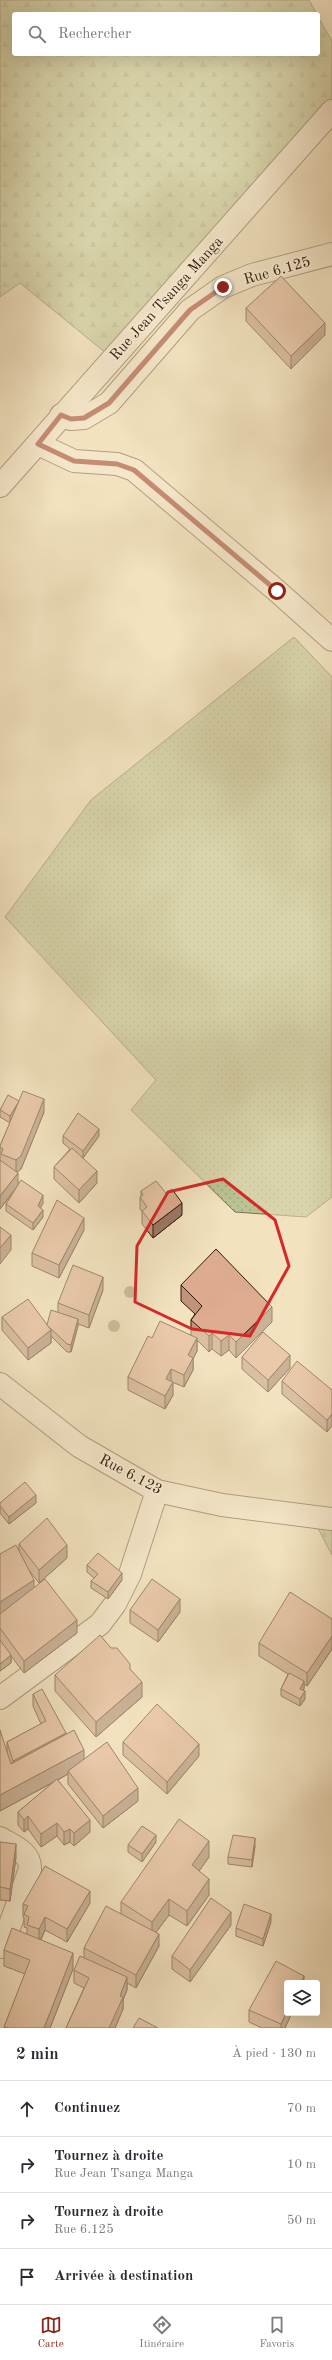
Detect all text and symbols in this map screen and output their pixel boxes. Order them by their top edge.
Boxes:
search box [12,12,320,56]
icon: search [26,23,48,45]
text: Rechercher [58,27,131,42]
street label: Rue Jean Tsanga Manga [108,234,227,364]
street label: Rue 6.125 [242,255,313,288]
route end [214,278,232,296]
route start [268,582,286,600]
street label: Rue 6.123 [96,1453,164,1498]
map controls [284,1980,320,2016]
button: layers [284,1980,320,2016]
text: 2 min [16,2046,59,2063]
text: À pied · 130 m [232,2047,316,2060]
icon: ahead [16,2098,38,2120]
text: Continuez [54,2101,120,2116]
text: 70 m [287,2102,316,2115]
text: Tournez à droite [54,2149,164,2164]
icon: right [16,2154,38,2176]
text: 10 m [287,2158,316,2171]
text: Rue Jean Tsanga Manga [54,2167,193,2180]
text: Tournez à droite [54,2205,164,2220]
icon: right [16,2210,38,2232]
text: 50 m [287,2214,316,2227]
text: Rue 6.125 [54,2223,114,2236]
icon: arrive [16,2266,38,2288]
text: Arrivée à destination [54,2269,193,2284]
tab: Carte [38,2314,64,2352]
tab: Itinéraire [139,2314,184,2352]
tab: Favoris [259,2314,294,2352]

